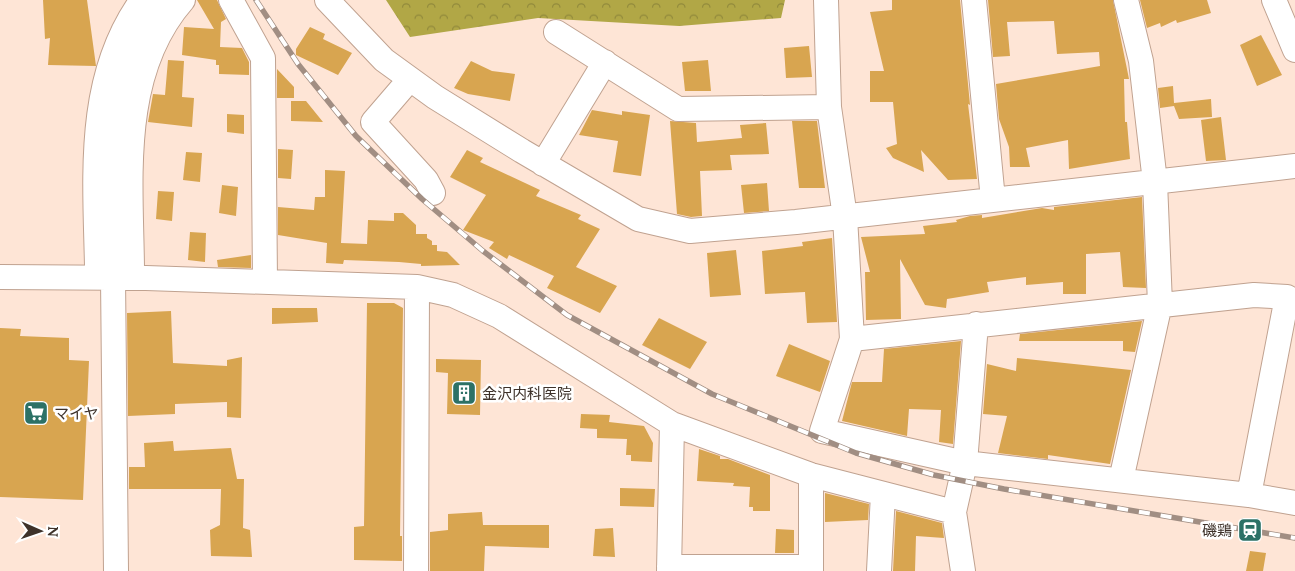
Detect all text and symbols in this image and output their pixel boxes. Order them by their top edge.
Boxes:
building icon: 金沢内科医院 [451,380,477,406]
place label: 金沢内科医院 [482,384,572,403]
supermarket icon: マイヤ [23,400,49,426]
place label: マイヤ [54,404,99,423]
north arrow [15,506,65,556]
station icon: 磯鶏 [1237,517,1263,543]
place label: 磯鶏 [1202,521,1232,540]
text: N [44,526,62,537]

